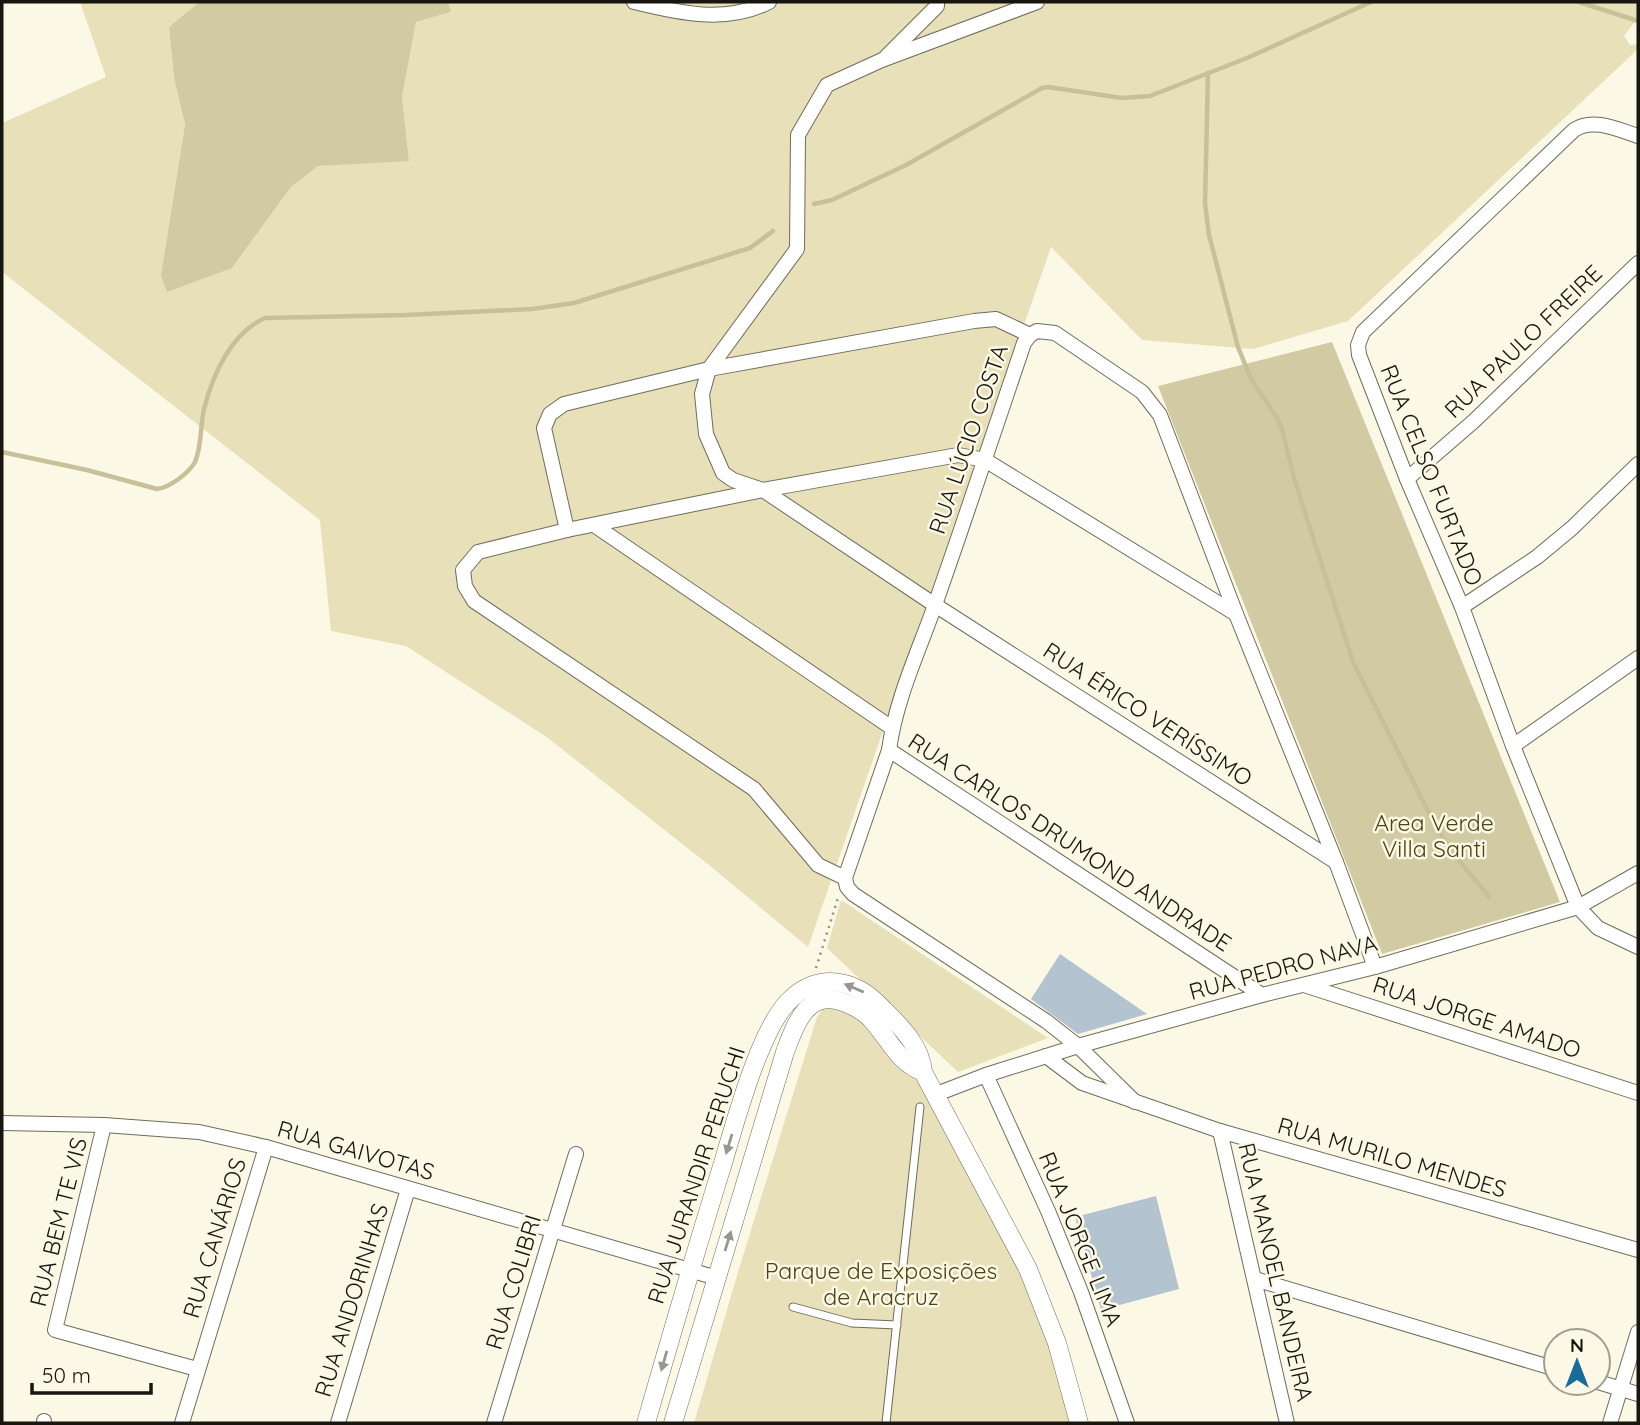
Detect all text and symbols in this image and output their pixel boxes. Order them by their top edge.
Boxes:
street label: RUA PAULO FREIRE [1438,258,1608,424]
street label: RUA LÚCIO COSTA [922,340,1014,538]
street label: RUA CELSO FURTADO [1374,360,1490,590]
street label: RUA ÉRICO VERÍSSIMO [1038,636,1258,792]
street label: RUA CARLOS DRUMOND ANDRADE [903,727,1237,957]
park label: Area Verde Villa Santi [1374,808,1494,863]
street label: RUA PEDRO NAVA [1186,928,1381,1006]
street label: RUA JORGE AMADO [1369,970,1585,1064]
one-way arrow [843,982,864,993]
street label: RUA JURANDIR PERUCHI [641,1043,751,1307]
street label: RUA MURILO MENDES [1274,1110,1510,1204]
street label: RUA GAIVOTAS [274,1114,438,1186]
one-way arrow [723,1133,733,1154]
street label: RUA BEM TE VIS [23,1134,93,1310]
street label: RUA MANOEL BANDEIRA [1232,1140,1320,1404]
street label: RUA JORGE LIMA [1033,1147,1129,1331]
street label: RUA CANÁRIOS [176,1154,252,1322]
street label: RUA ANDORINHAS [308,1200,394,1400]
street label: RUA COLIBRI [479,1211,547,1353]
one-way arrow [724,1230,734,1251]
park label: Parque de Exposições de Aracruz [765,1256,997,1311]
north arrow [1542,1327,1612,1397]
text: N [1570,1333,1584,1357]
one-way arrow [658,1351,668,1372]
scale bar [32,1352,150,1396]
text: 50 m [42,1362,91,1388]

